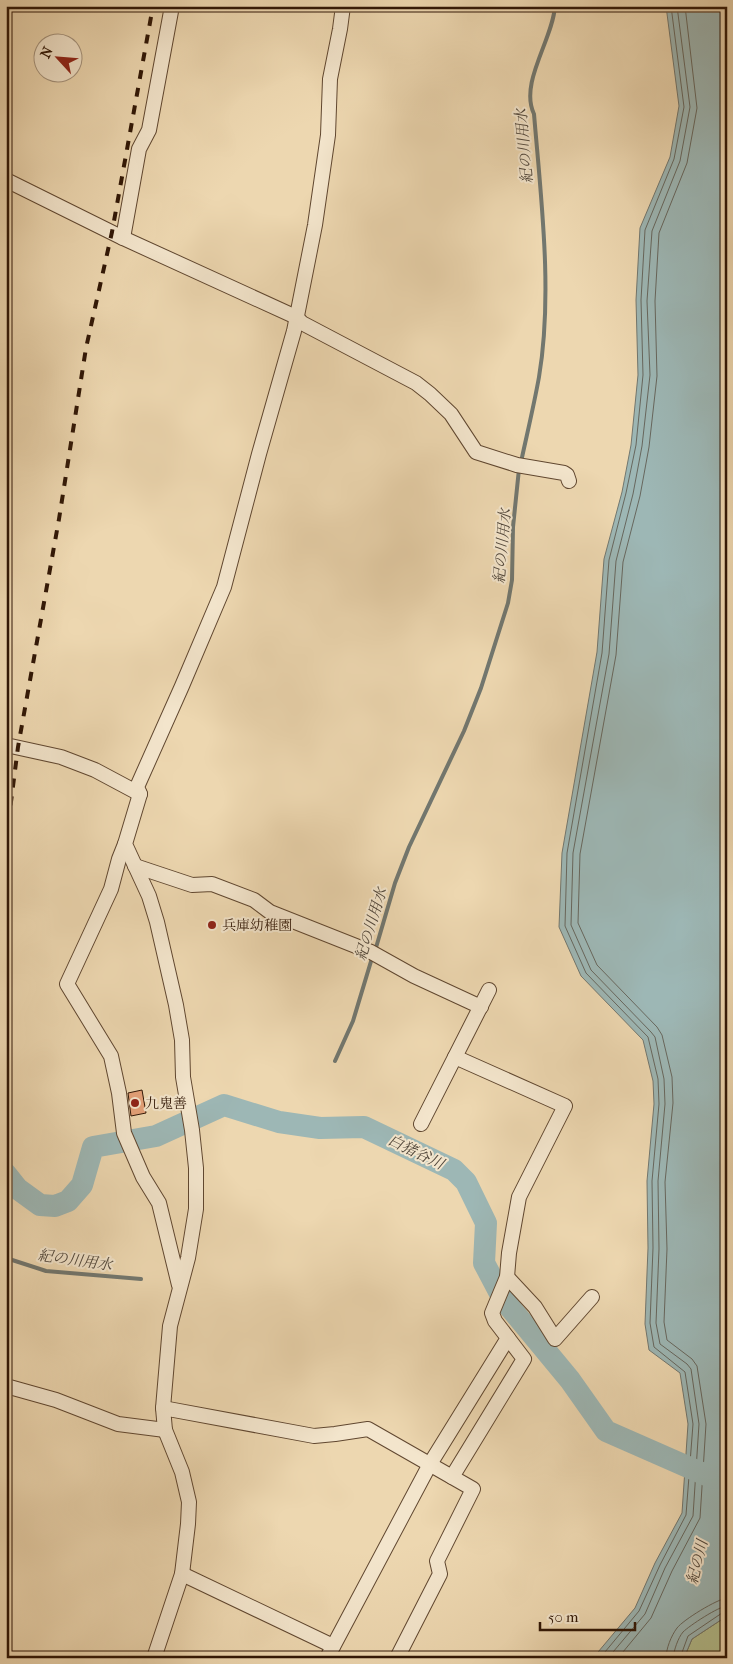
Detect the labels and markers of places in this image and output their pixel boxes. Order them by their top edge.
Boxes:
place label: 兵庫幼稚園 [222,917,292,934]
marker: 兵庫幼稚園 [206,919,218,931]
place label: 九鬼善 [145,1095,187,1112]
marker: 九鬼善 [129,1097,141,1109]

